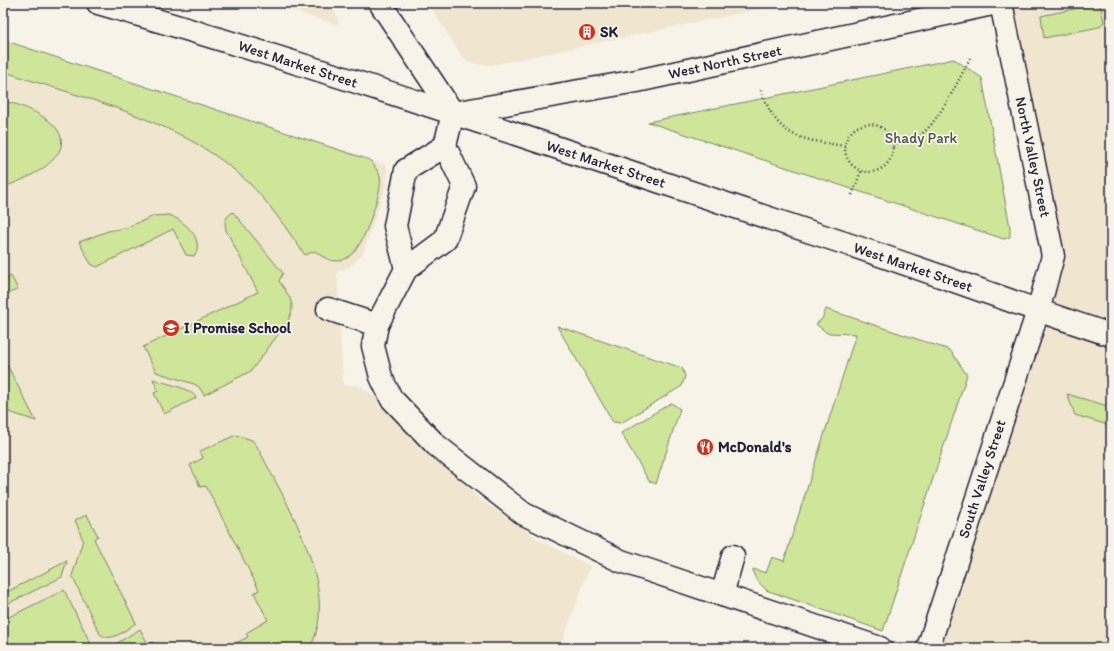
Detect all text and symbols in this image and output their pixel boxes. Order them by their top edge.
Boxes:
building icon: SK [577,22,597,42]
place label: SK [600,23,618,41]
street label: West Market Street [236,36,360,92]
street label: West North Street [667,41,784,83]
street label: North Valley Street [1011,95,1055,219]
park label: Shady Park [885,129,958,147]
street label: West Market Street [544,136,668,192]
street label: West Market Street [851,238,975,296]
school or university icon: I Promise School [161,318,181,338]
place label: I Promise School [184,319,292,337]
street label: South Valley Street [954,417,1010,541]
restaurant icon: McDonald's [695,437,715,457]
place label: McDonald's [718,438,792,456]

